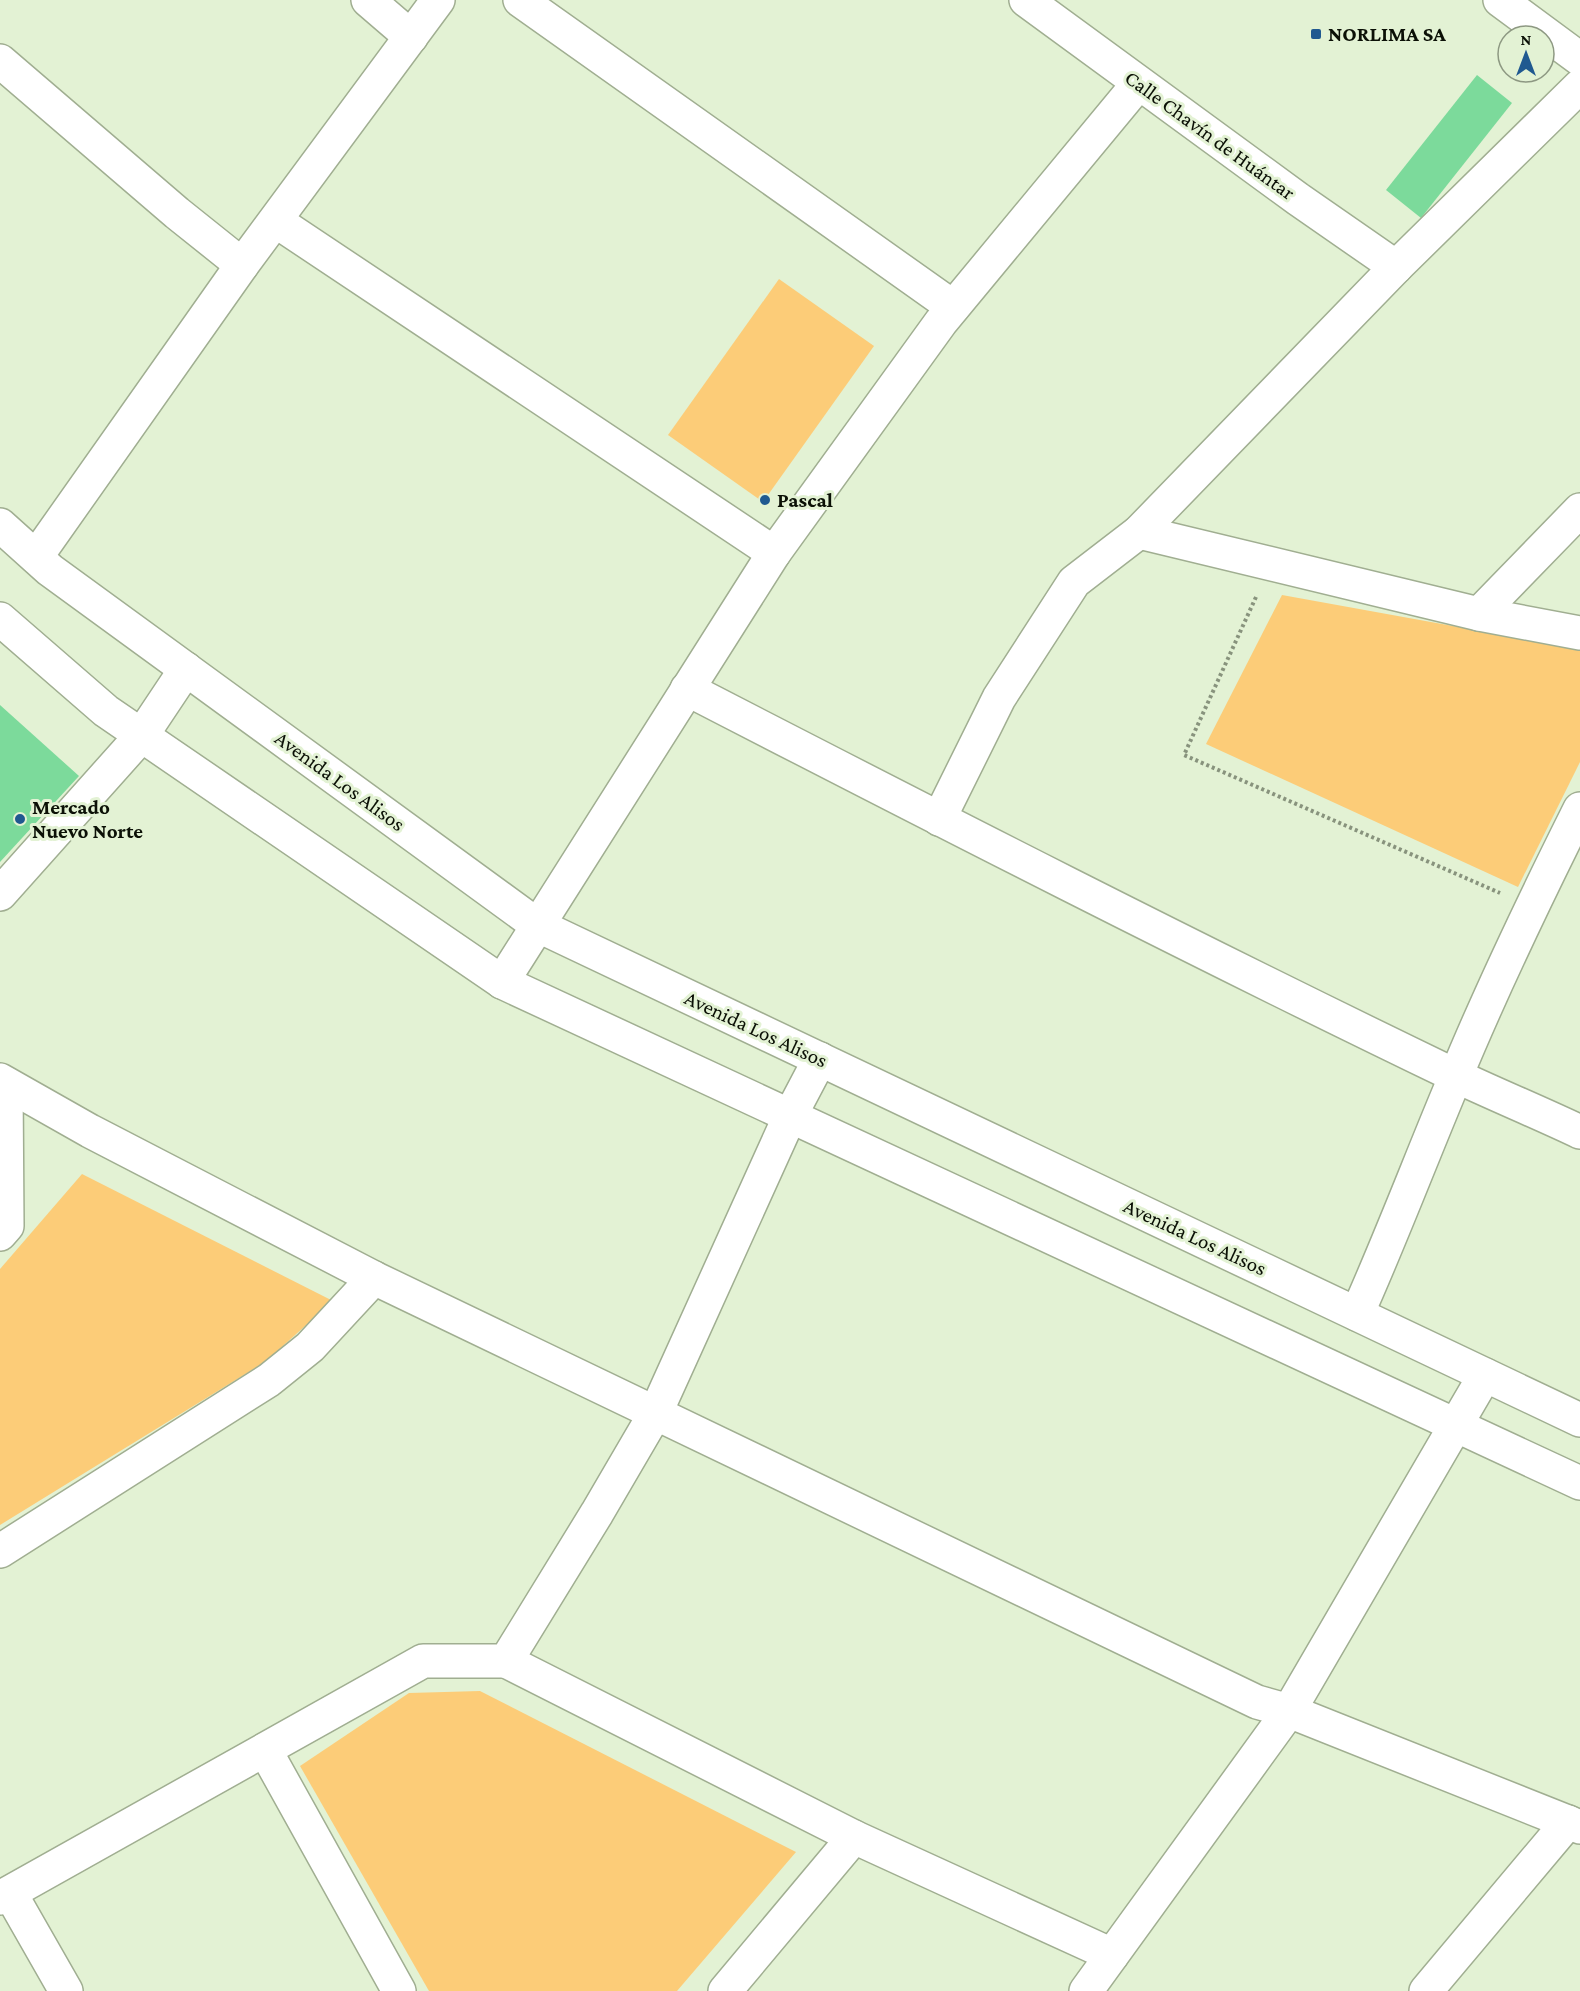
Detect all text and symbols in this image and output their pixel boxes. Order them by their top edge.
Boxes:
place label: NORLIMA SA [1328,22,1446,46]
north arrow [1496,24,1556,84]
marker: NORLIMA SA [1309,27,1323,41]
text: N [1521,31,1532,48]
street label: Calle Chavín de Huántar [1120,65,1300,205]
place label: Pascal [777,488,833,512]
marker: Pascal [758,493,772,507]
street label: Avenida Los Alisos [270,726,410,836]
place label: Mercado Nuevo Norte [32,795,143,843]
marker: Mercado Nuevo Norte [13,812,27,826]
street label: Avenida Los Alisos [681,985,831,1073]
street label: Avenida Los Alisos [1120,1193,1270,1281]

